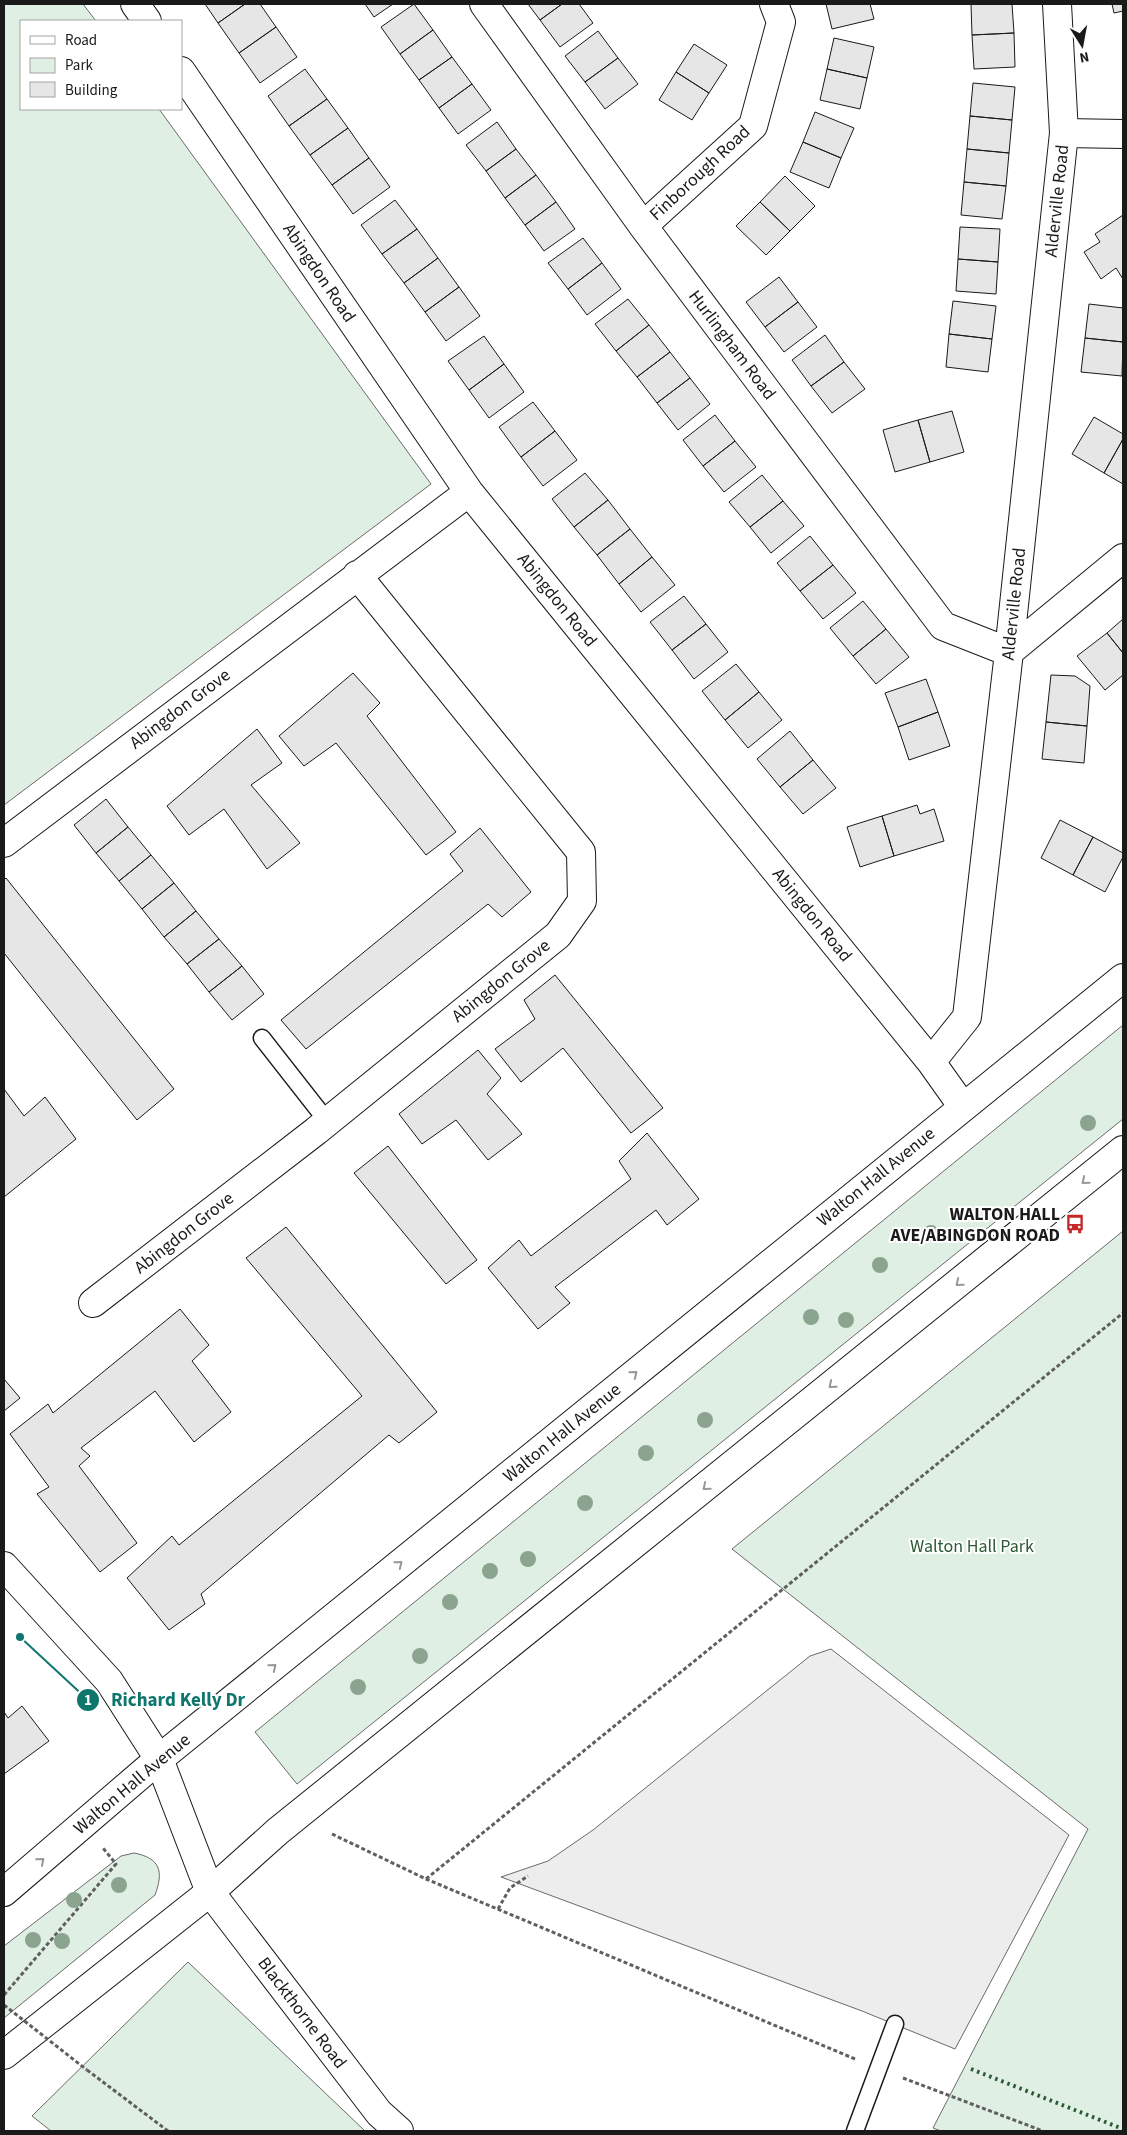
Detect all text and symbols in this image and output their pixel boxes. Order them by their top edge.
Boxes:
legend [20,20,182,110]
north arrow [1057,20,1107,70]
text: Road [65,30,97,51]
text: N [1078,46,1091,67]
text: Park [65,55,94,76]
text: Building [65,80,118,101]
street label: Finborough Road [644,120,756,226]
street label: Alderville Road [1039,143,1075,259]
street label: Abingdon Road [277,218,361,328]
street label: Hurlingham Road [682,285,782,405]
street label: Alderville Road [996,546,1032,662]
street label: Abingdon Road [511,548,603,652]
street label: Abingdon Grove [124,663,236,755]
street label: Abingdon Road [766,863,858,967]
street label: Abingdon Grove [446,933,556,1029]
street label: Walton Hall Avenue [812,1121,941,1233]
one-way arrow [1082,1175,1091,1183]
street label: Abingdon Grove [129,1186,239,1280]
place label: WALTON HALL AVE/ABINGDON ROAD [889,1202,1060,1248]
bus stop icon: WALTON HALL AVE/ABINGDON ROAD [1064,1213,1086,1235]
one-way arrow [956,1277,965,1285]
one-way arrow [628,1371,637,1379]
street label: Walton Hall Avenue [498,1377,627,1489]
one-way arrow [829,1379,838,1387]
one-way arrow [702,1481,711,1490]
park label: Walton Hall Park [910,1534,1034,1559]
one-way arrow [394,1561,403,1570]
one-way arrow [267,1664,276,1672]
callout: Richard Kelly Dr [76,1683,255,1717]
text: Richard Kelly Dr [111,1687,245,1714]
text: 1 [84,1690,92,1711]
street label: Walton Hall Avenue [68,1728,196,1840]
one-way arrow [35,1858,44,1866]
street label: Blackthorne Road [252,1952,352,2074]

